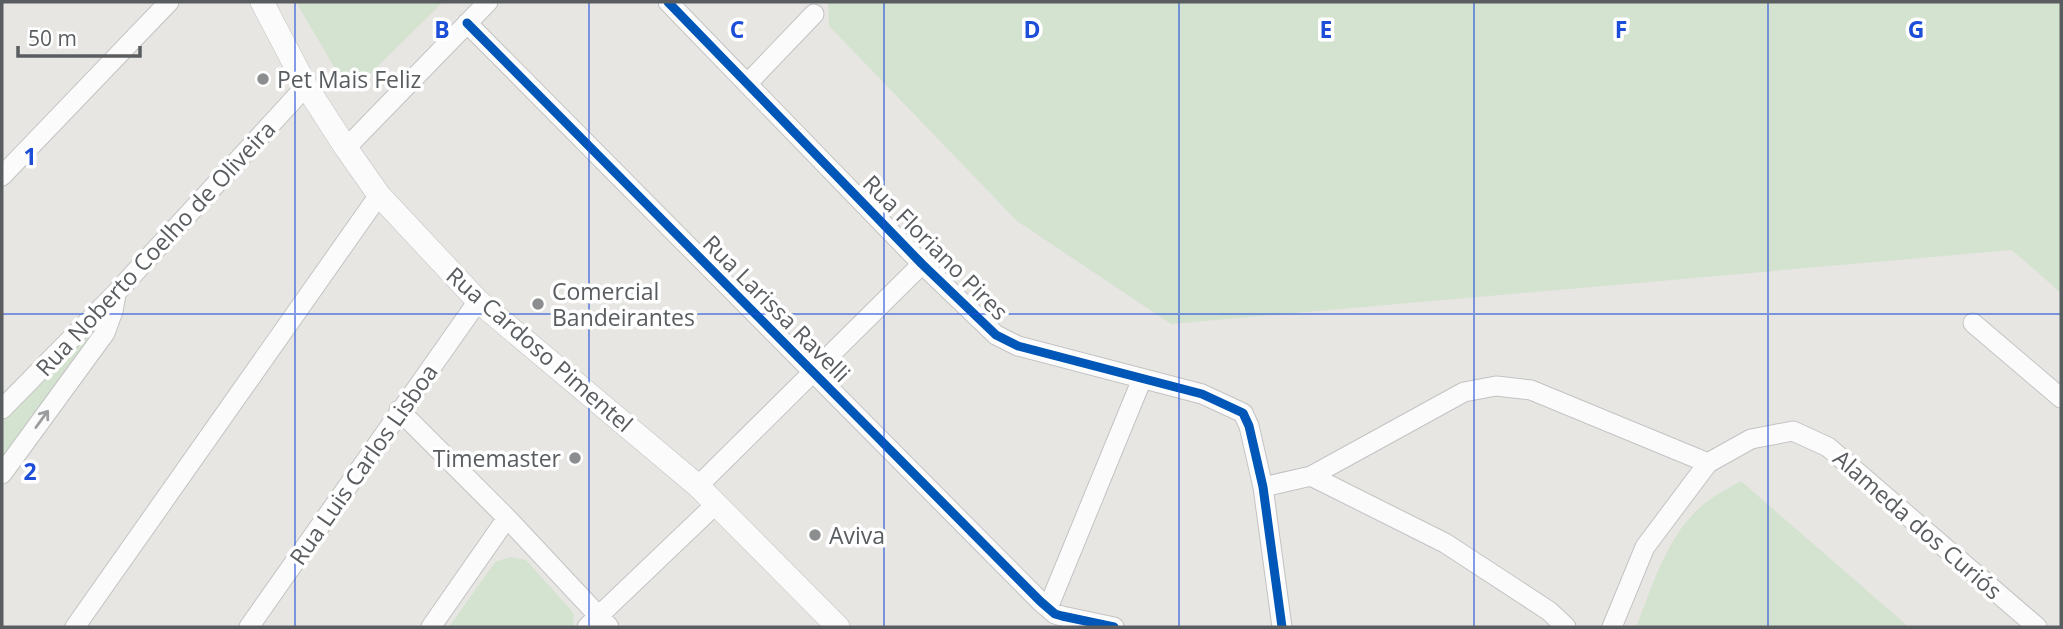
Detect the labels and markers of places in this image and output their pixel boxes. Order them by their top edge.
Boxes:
place label: Pet Mais Feliz [277,63,421,95]
marker: Pet Mais Feliz [255,71,271,87]
place label: Comercial Bandeirantes [552,275,695,333]
marker: Comercial Bandeirantes [530,296,546,312]
place label: Timemaster [433,442,562,474]
marker: Timemaster [567,450,583,466]
place label: Aviva [829,519,885,551]
marker: Aviva [807,527,823,543]

